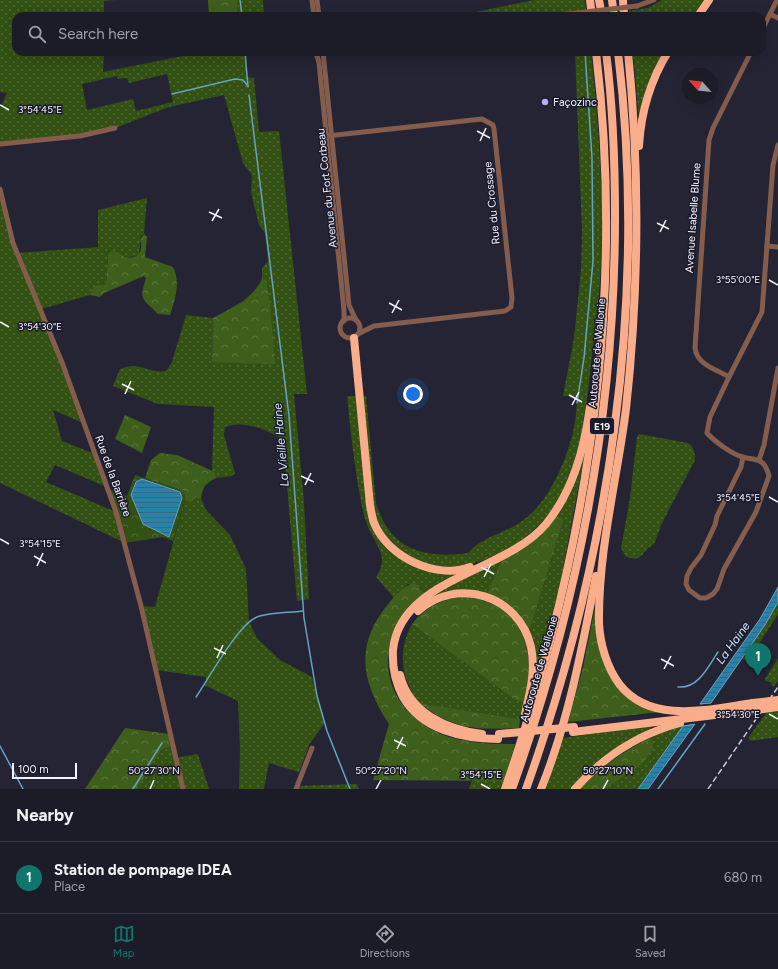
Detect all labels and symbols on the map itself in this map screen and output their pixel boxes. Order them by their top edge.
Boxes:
north arrow [682,68,718,104]
place label: Façozinc [553,96,597,109]
marker: Façozinc [540,97,550,107]
text: 3°54'45"E [18,103,62,116]
street label: Avenue du Fort Corbeau [314,127,340,249]
street label: Rue du Crossage [481,161,503,245]
street label: Avenue Isabelle Blume [683,163,703,273]
text: 3°55'00"E [716,273,760,286]
street label: Autoroute de Wallonie [586,298,608,408]
text: 3°54'30"E [18,320,62,333]
your location [403,384,423,404]
water label: La Vieille Haine [270,402,292,487]
road number: E19 [590,418,614,434]
street label: Rue de la Barrière [92,433,134,519]
text: 3°54'45"E [716,491,760,504]
text: 3°54'15"E [19,537,61,550]
street label: Autoroute de Wallonie [518,614,560,724]
water label: La Haine [713,619,753,667]
pin: 1 [745,643,771,676]
text: 3°54'30"E [716,708,760,721]
scale bar [12,761,77,780]
text: 50°27'30"N [128,764,180,777]
text: 50°27'20"N [355,764,407,777]
text: 50°27'10"N [583,764,633,777]
text: 3°54'15"E [460,768,502,781]

